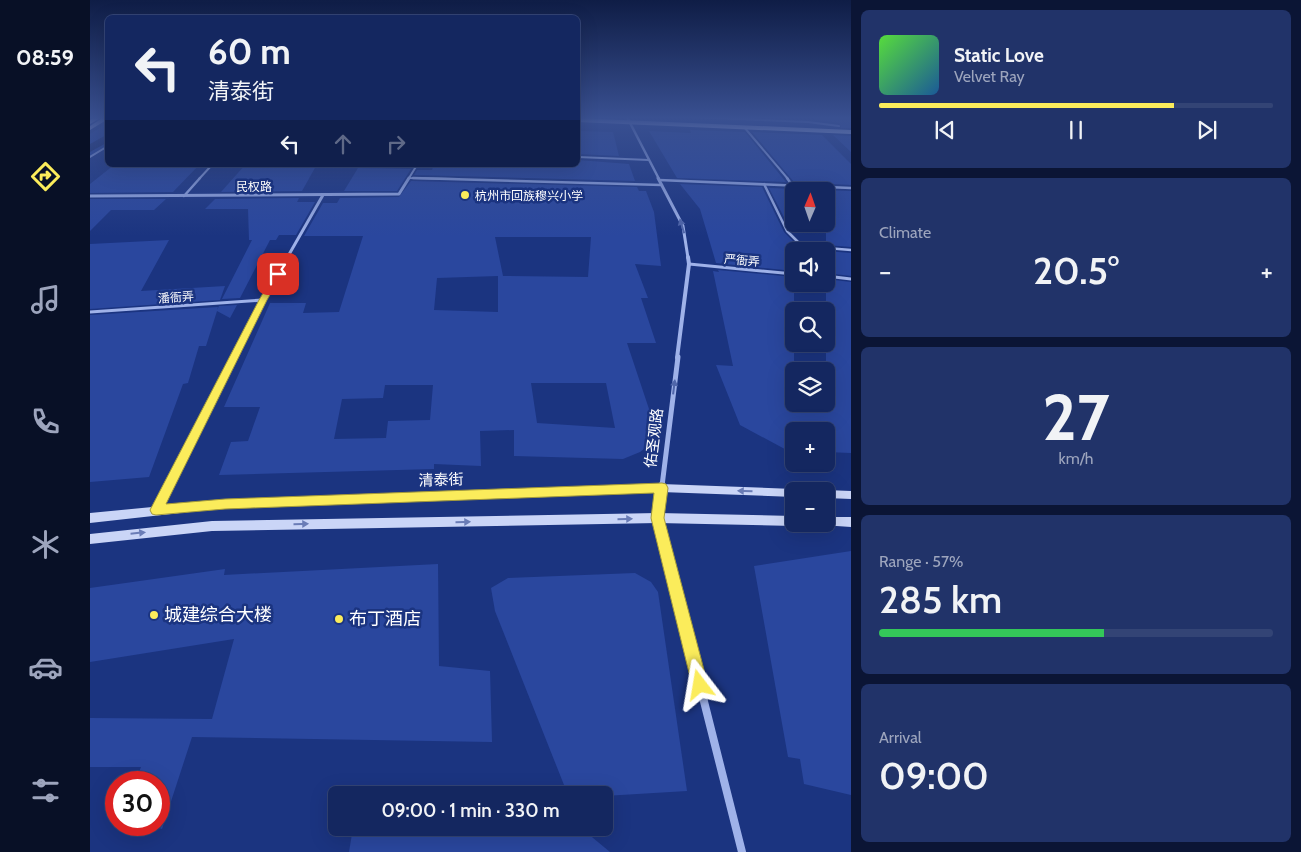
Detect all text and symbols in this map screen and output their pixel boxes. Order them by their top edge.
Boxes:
text: 60 m [208,30,291,73]
icon: left [125,35,190,100]
text: 08:59 [16,44,74,71]
text: Static Love [954,44,1044,67]
text: Velvet Ray [954,67,1025,86]
text: 清泰街 [208,78,274,105]
icon: previous [931,116,959,144]
icon: pause [1062,116,1090,144]
icon: next [1193,116,1221,144]
icon: left [276,130,304,158]
icon: ahead [329,130,357,158]
icon: right [382,130,410,158]
icon: directions [28,159,63,194]
street label: 民权路 [236,179,272,194]
north arrow [785,182,835,232]
map controls [785,182,835,532]
place label: 杭州市回族穆兴小学 [475,188,583,203]
marker: 杭州市回族穆兴小学 [459,189,471,201]
one-way arrow [677,219,685,234]
text: Climate [879,223,931,242]
button: sound [785,242,835,292]
text: 20.5° [1033,247,1119,294]
street label: 严衙弄 [723,251,761,269]
pin [257,253,299,295]
text: − [879,254,891,288]
text: + [1261,254,1273,288]
icon: arrive [264,260,292,288]
icon: music [28,282,63,317]
street label: 潘衙弄 [158,288,194,306]
button: search [785,302,835,352]
button: layers [785,362,835,412]
text: 27 [1042,377,1110,456]
one-way arrow [670,379,678,395]
icon: phone [28,404,63,439]
street label: 佑圣观路 [641,407,667,469]
button: + [785,422,835,472]
text: km/h [1058,449,1094,468]
street label: 清泰街 [418,470,464,490]
button: − [785,482,835,532]
one-way arrow [737,487,753,495]
one-way arrow [618,515,634,523]
one-way arrow [455,517,471,525]
one-way arrow [293,520,309,528]
icon: climate [28,527,63,562]
one-way arrow [131,529,147,537]
text: Range · 57% [879,552,963,571]
text: 285 km [879,576,1002,623]
place label: 城建综合大楼 [164,604,272,626]
place label: 布丁酒店 [349,608,421,630]
marker: 城建综合大楼 [148,609,160,621]
marker: 布丁酒店 [333,613,345,625]
icon: car [28,650,63,685]
position arrow [673,658,725,710]
text: Arrival [879,728,922,747]
text: 09:00 [879,752,989,799]
speed limit sign: 30 [105,771,170,836]
icon: filters [28,773,63,808]
text: 09:00 · 1 min · 330 m [381,799,560,822]

